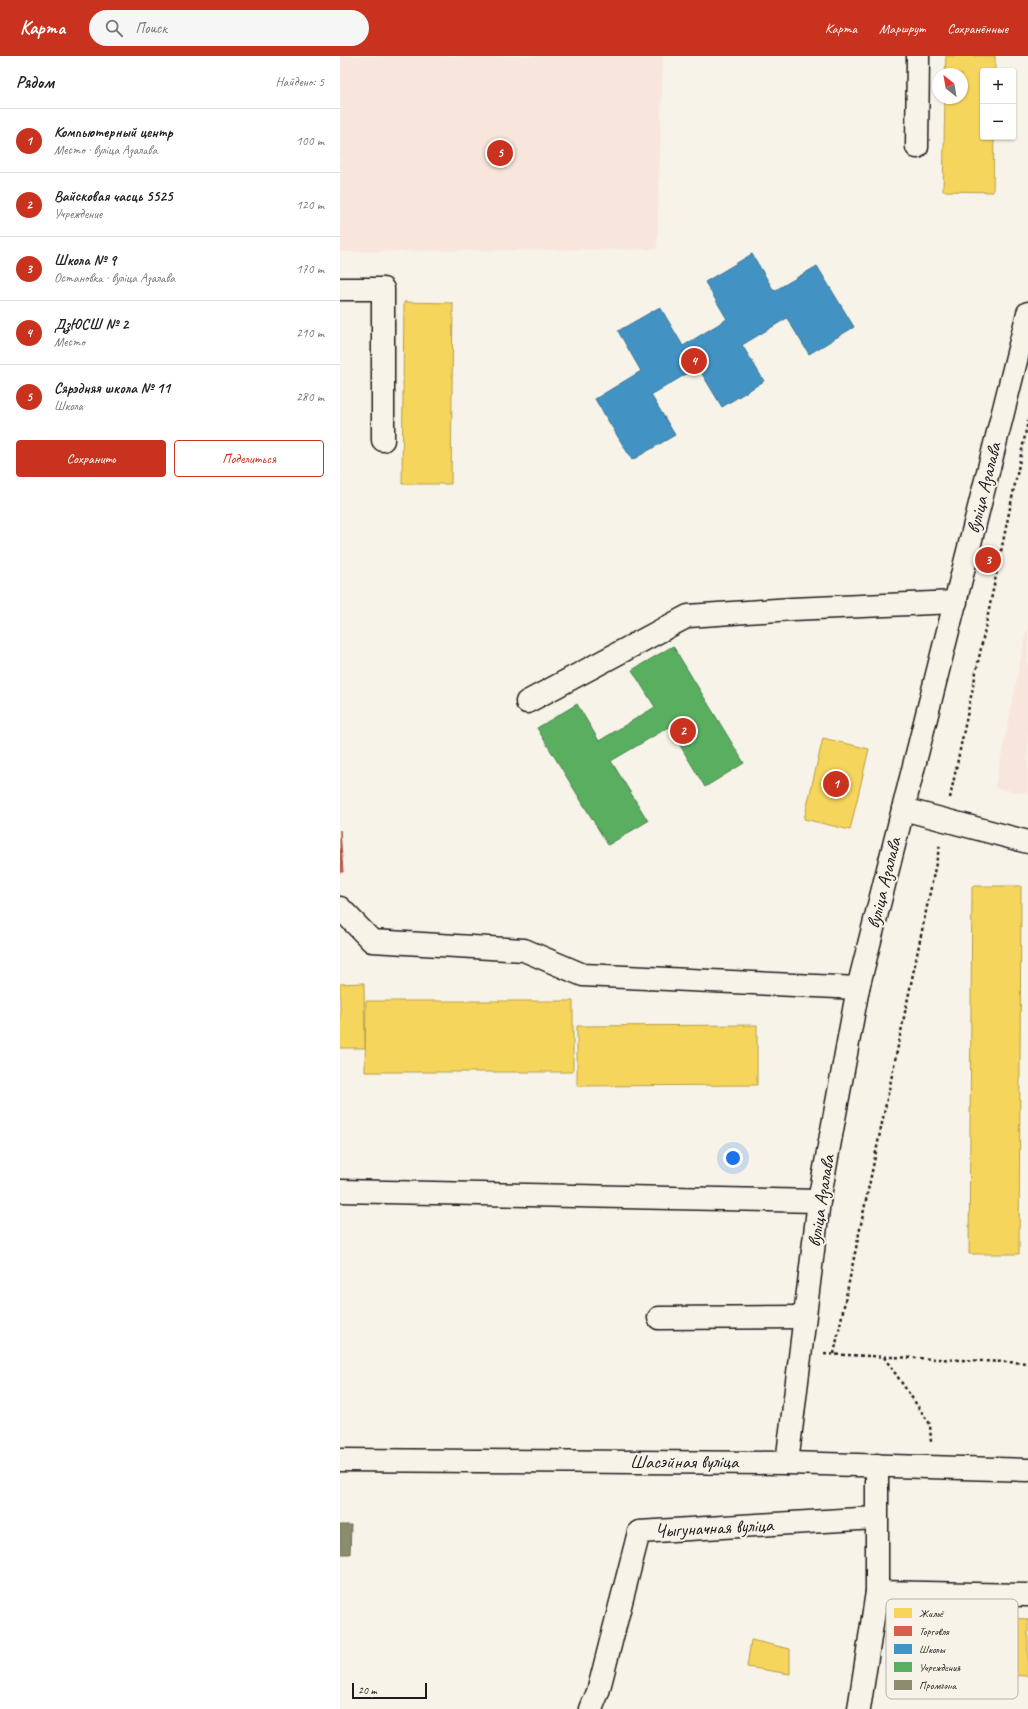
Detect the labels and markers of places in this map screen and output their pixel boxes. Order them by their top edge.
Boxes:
pin: 5 [487,138,513,168]
pin: 4 [681,346,707,376]
pin: 3 [975,545,1001,575]
pin: 2 [670,716,696,746]
pin: 1 [823,769,849,799]

